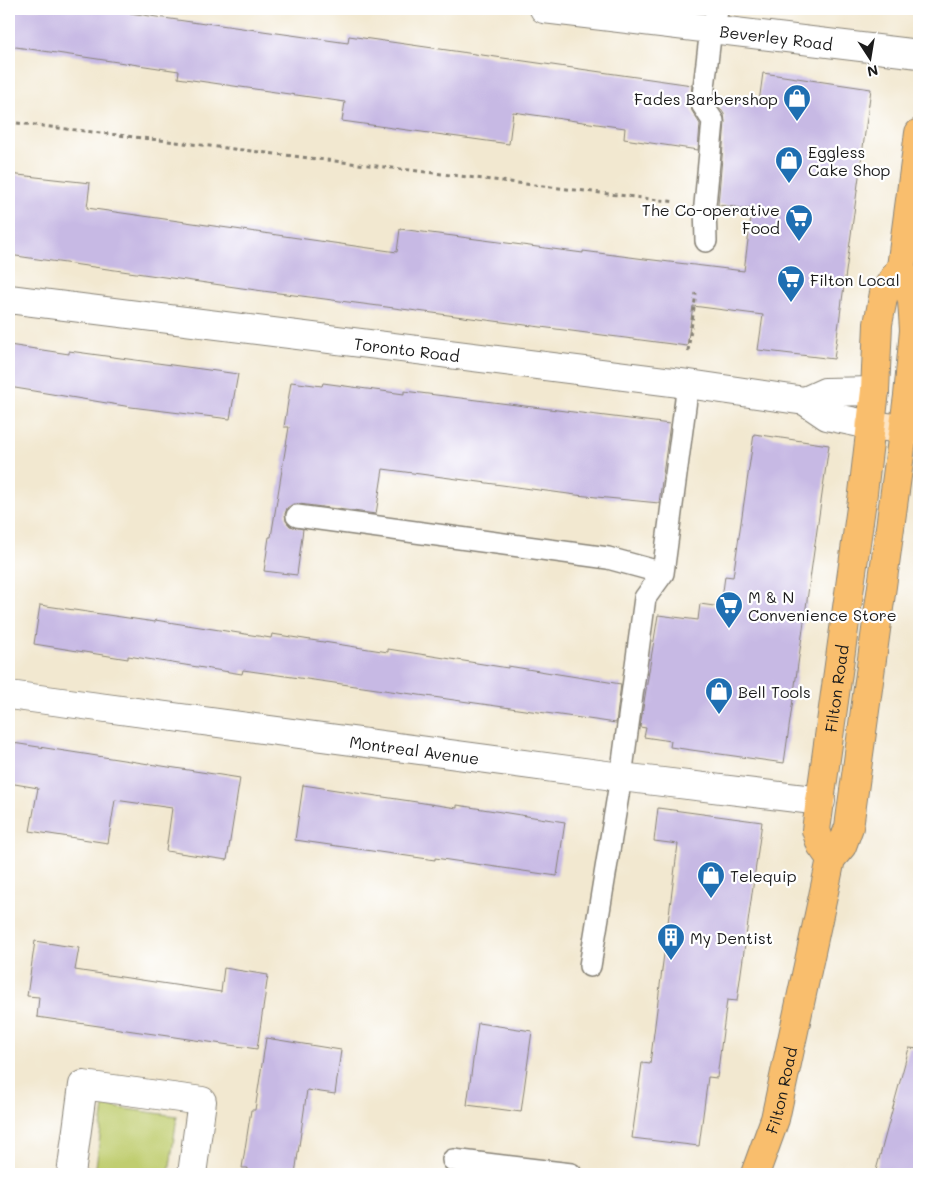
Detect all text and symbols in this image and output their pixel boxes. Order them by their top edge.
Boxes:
street label: Beverley Road [719,20,834,54]
north arrow [846,32,896,82]
text: N [866,61,880,82]
shop icon: Fades Barbershop [782,83,812,122]
place label: Fades Barbershop [634,88,778,109]
place label: Eggless Cake Shop [808,141,890,180]
shop icon: Eggless Cake Shop [774,145,804,184]
place label: The Co-operative Food [642,199,780,238]
supermarket icon: The Co-operative Food [784,203,814,242]
supermarket icon: Filton Local [776,264,806,303]
place label: Filton Local [810,269,900,290]
street label: Toronto Road [353,332,461,366]
place label: M & N Convenience Store [748,586,897,625]
supermarket icon: M & N Convenience Store [714,590,744,629]
street label: Filton Road [819,643,852,734]
shop icon: Bell Tools [704,676,734,715]
place label: Bell Tools [738,681,811,702]
street label: Montreal Avenue [348,730,481,768]
shop icon: Telequip [696,860,726,899]
place label: Telequip [730,865,797,886]
building icon: My Dentist [656,922,686,961]
place label: My Dentist [690,927,773,948]
street label: Filton Road [760,1045,801,1136]

